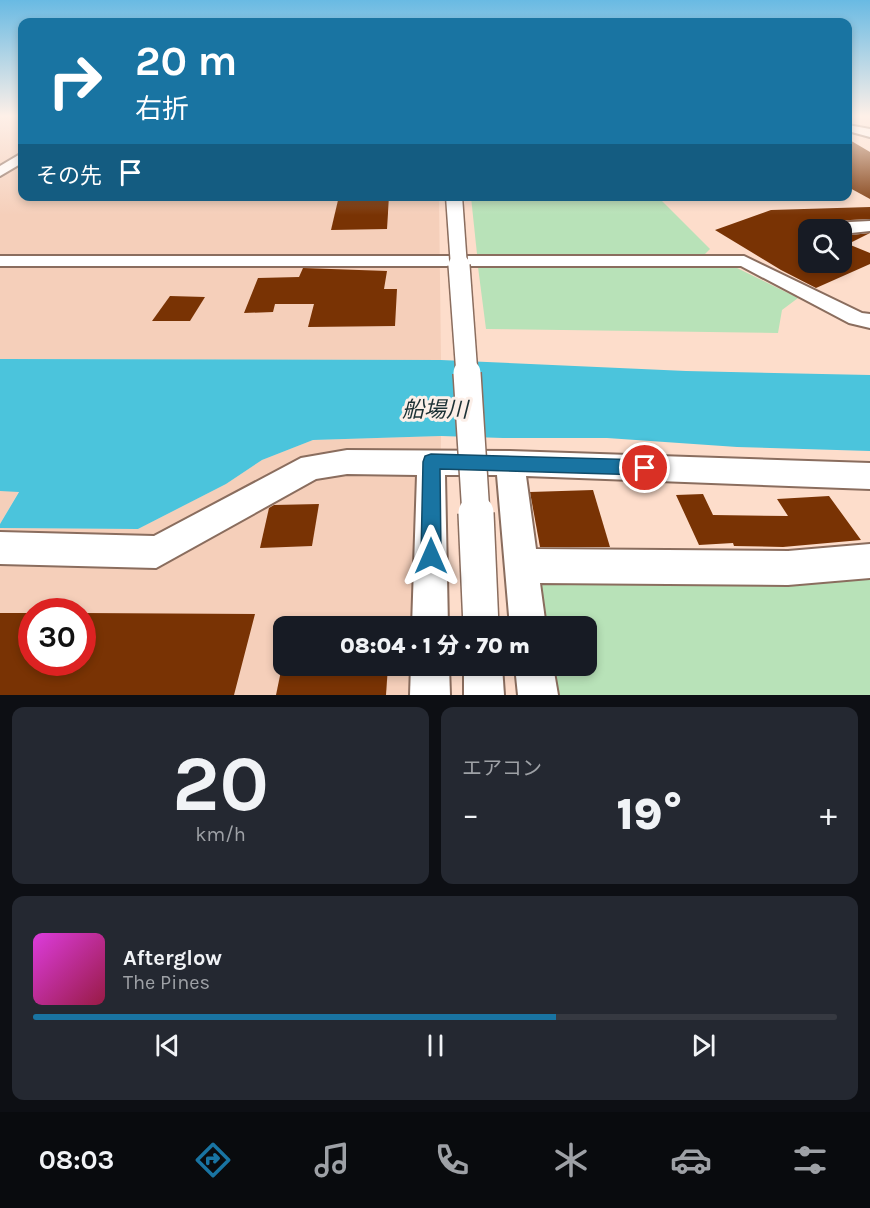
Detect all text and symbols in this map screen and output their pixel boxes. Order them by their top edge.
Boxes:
text: 20 m [135,36,237,86]
icon: right [36,42,114,120]
text: 右折 [135,93,189,125]
icon: arrive [114,156,147,189]
text: その先 [36,163,102,189]
map controls [798,219,852,273]
button: search [798,219,852,273]
water label: 船場川 [402,397,470,423]
pin [619,442,670,493]
icon: arrive [628,451,661,484]
position arrow [399,524,463,588]
speed limit sign: 30 [18,598,96,676]
text: 08:04 · 1 分 · 70 m [340,633,530,659]
text: 20 [172,738,269,830]
text: エアコン [462,757,542,780]
text: 19° [617,788,682,840]
text: − [462,795,479,833]
text: + [820,795,837,833]
text: km/h [195,823,246,846]
text: Afterglow [123,945,222,971]
text: The Pines [123,971,210,994]
icon: previous [151,1029,184,1062]
icon: pause [419,1029,452,1062]
icon: next [687,1029,720,1062]
icon: directions [192,1139,234,1181]
icon: music [311,1139,353,1181]
icon: phone [431,1139,473,1181]
icon: climate [550,1139,592,1181]
icon: car [670,1139,712,1181]
icon: filters [789,1139,831,1181]
text: 08:03 [39,1144,114,1176]

